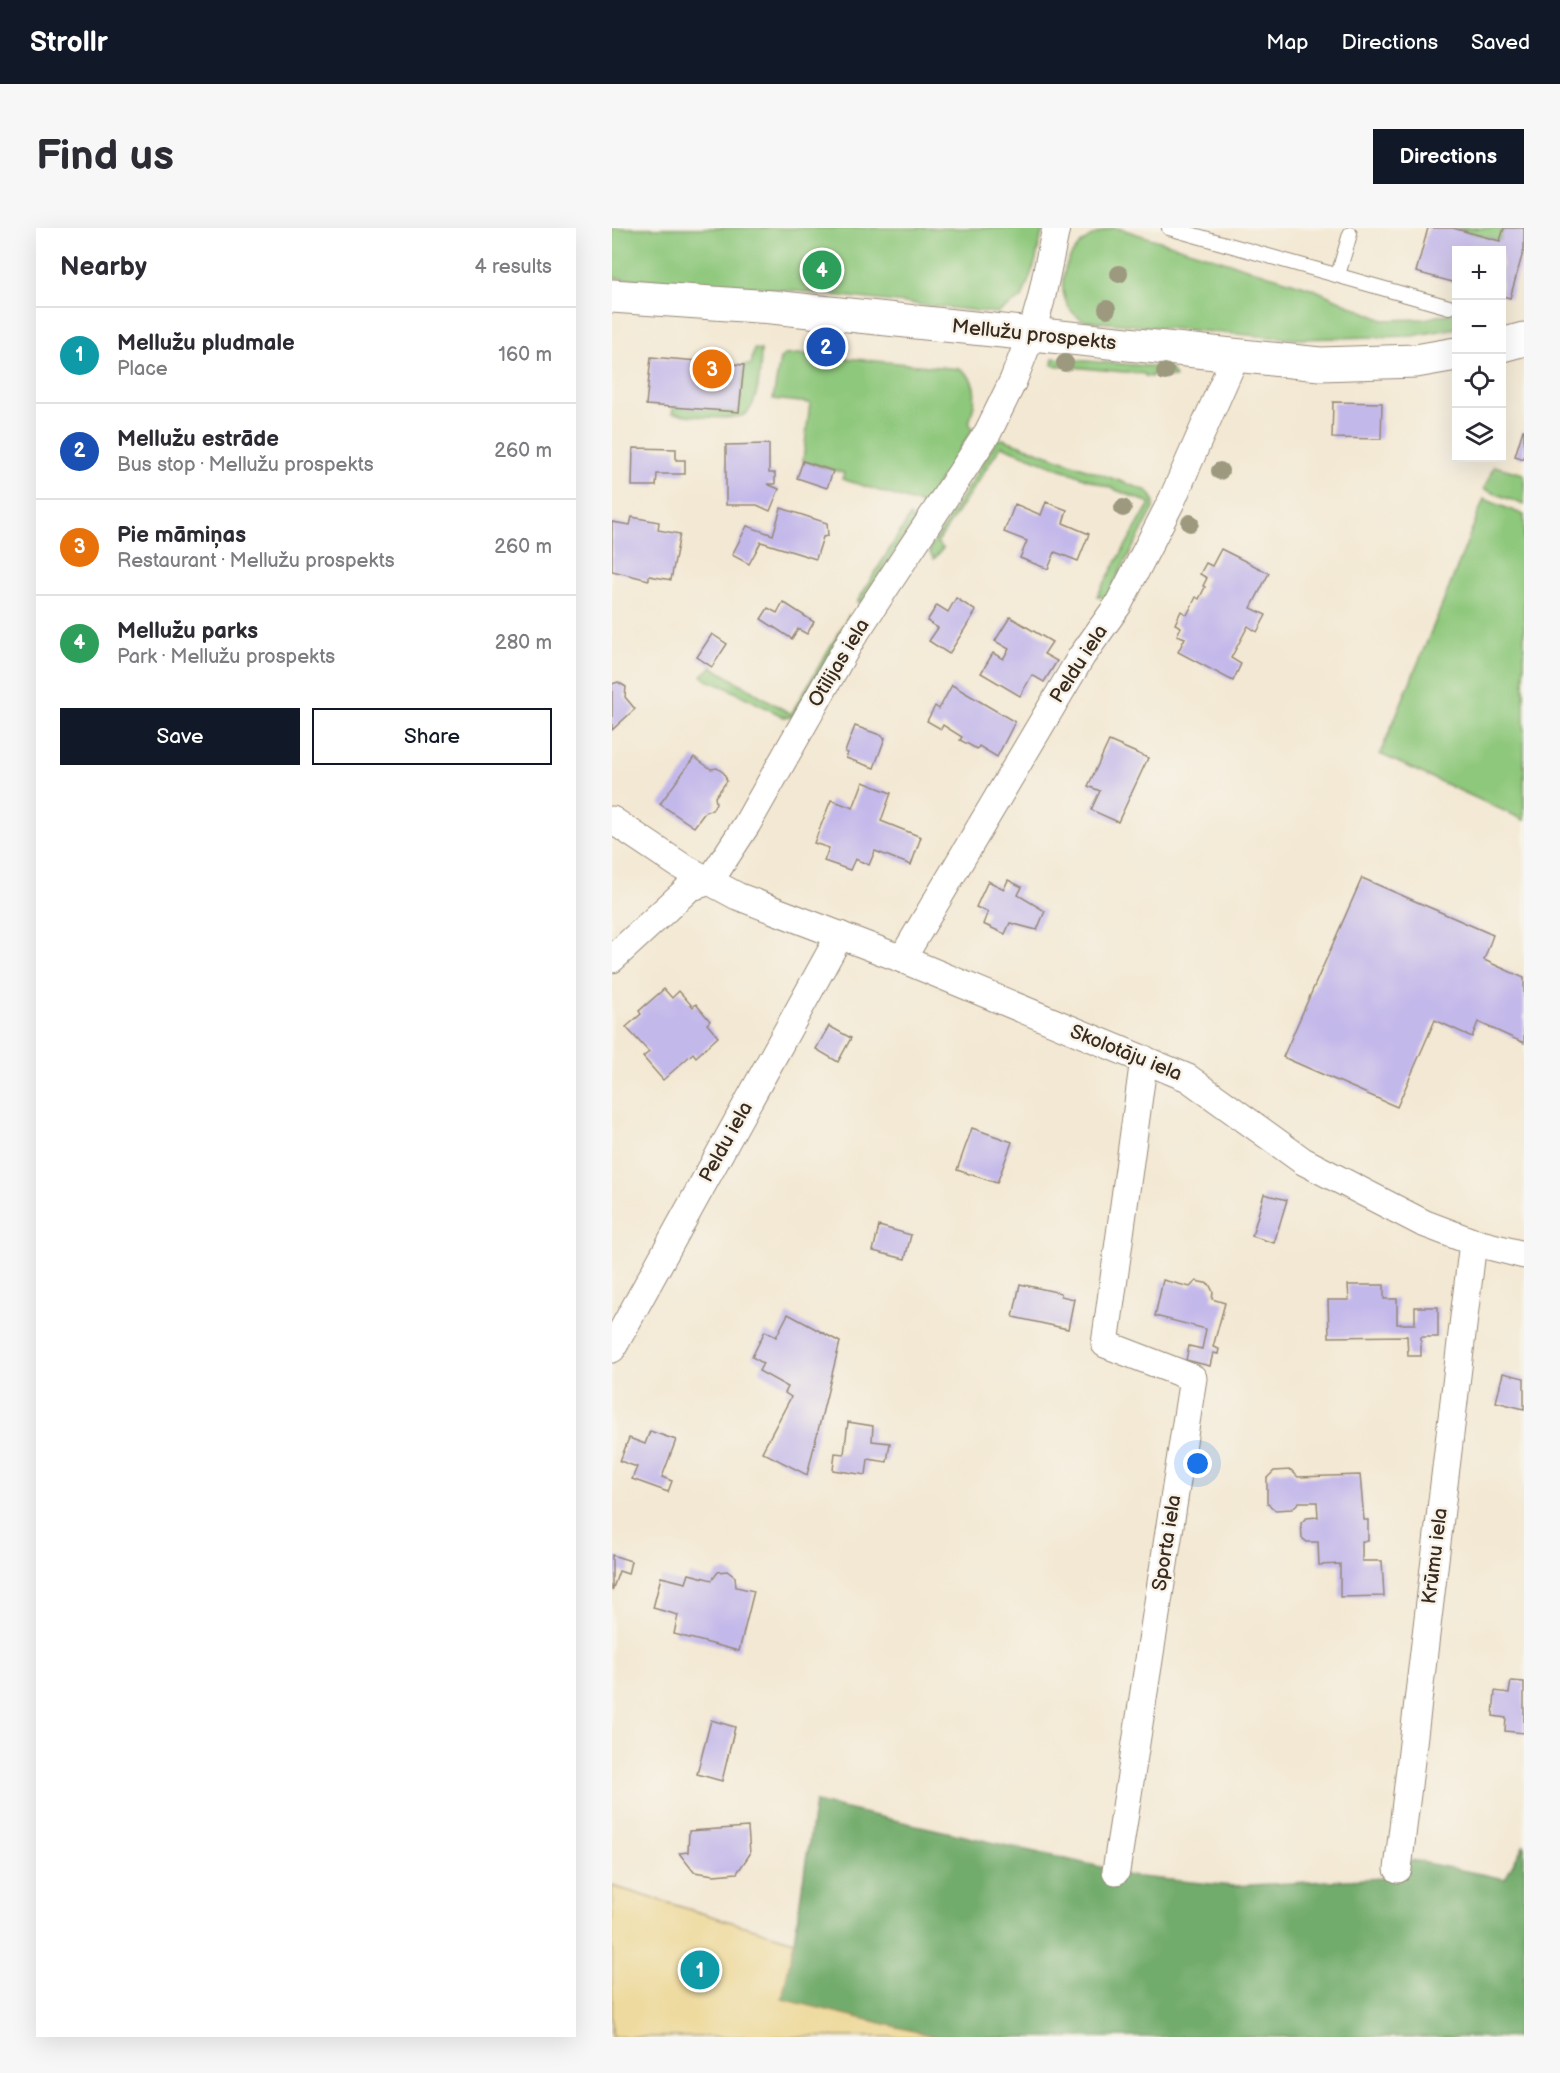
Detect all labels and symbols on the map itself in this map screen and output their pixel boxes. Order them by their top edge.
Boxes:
pin: 4 [802,248,842,292]
street label: Mellužu prospekts [951,314,1117,356]
pin: 2 [806,324,846,370]
pin: 3 [692,346,732,392]
street label: Otīlijas iela [803,615,875,711]
street label: Peldu iela [1045,621,1113,707]
street label: Skolotāju iela [1066,1020,1186,1086]
street label: Peldu iela [694,1098,758,1186]
your location [1183,1449,1212,1478]
street label: Sporta iela [1148,1493,1186,1593]
street label: Krūmu iela [1417,1507,1453,1605]
pin: 1 [680,1948,719,1992]

